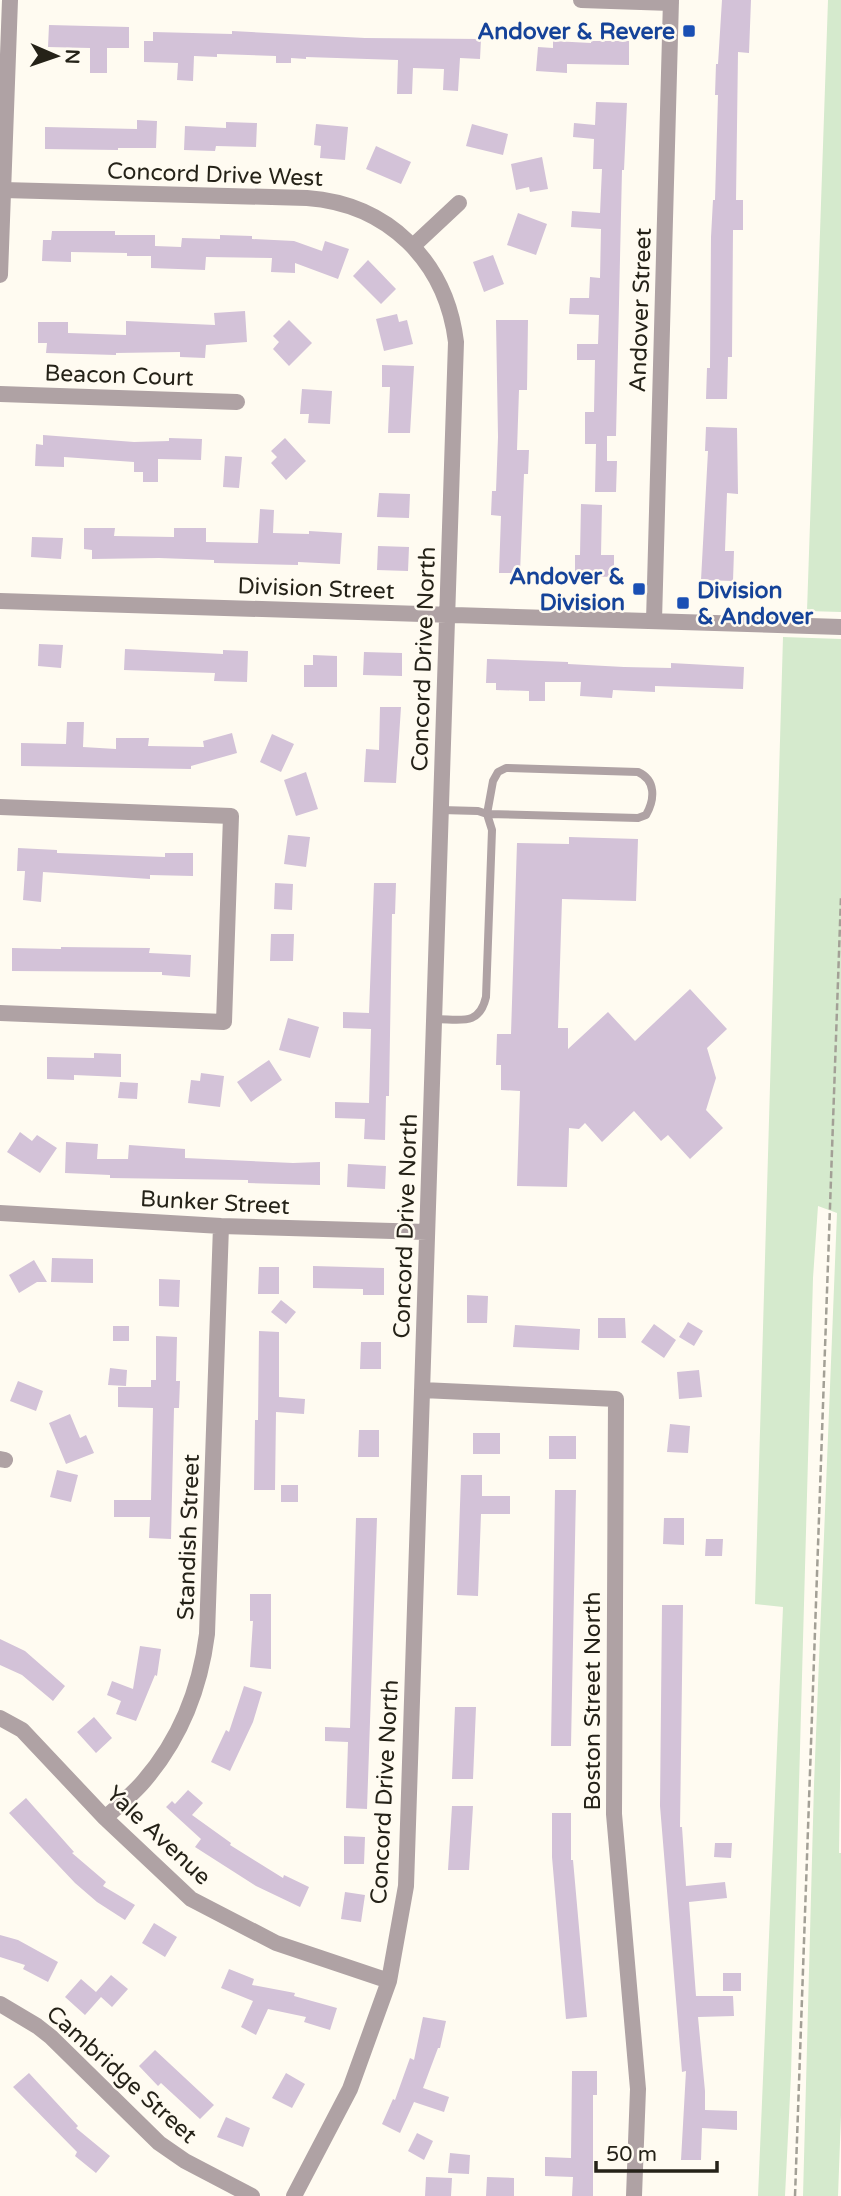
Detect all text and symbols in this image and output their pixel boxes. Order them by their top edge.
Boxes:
place label: Andover & Revere [477,18,675,46]
north arrow [21,21,91,91]
marker: Andover & Revere [681,23,697,39]
text: N [61,49,83,65]
street label: Concord Drive West [106,157,324,193]
street label: Andover Street [624,227,658,393]
street label: Beacon Court [44,359,194,393]
street label: Concord Drive North [406,546,442,772]
place label: Andover & Division [509,563,625,617]
street label: Division Street [237,572,395,606]
place label: Division & Andover [697,577,814,631]
marker: Andover & Division [631,581,647,597]
marker: Division & Andover [675,595,691,611]
street label: Concord Drive North [388,1113,424,1339]
street label: Bunker Street [139,1185,291,1221]
street label: Standish Street [172,1453,206,1621]
street label: Boston Street North [579,1592,607,1810]
street label: Concord Drive North [365,1679,405,1905]
street label: Yale Avenue [100,1780,216,1891]
street label: Cambridge Street [40,2000,203,2150]
scale bar [596,2130,717,2174]
text: 50 m [606,2142,657,2167]

